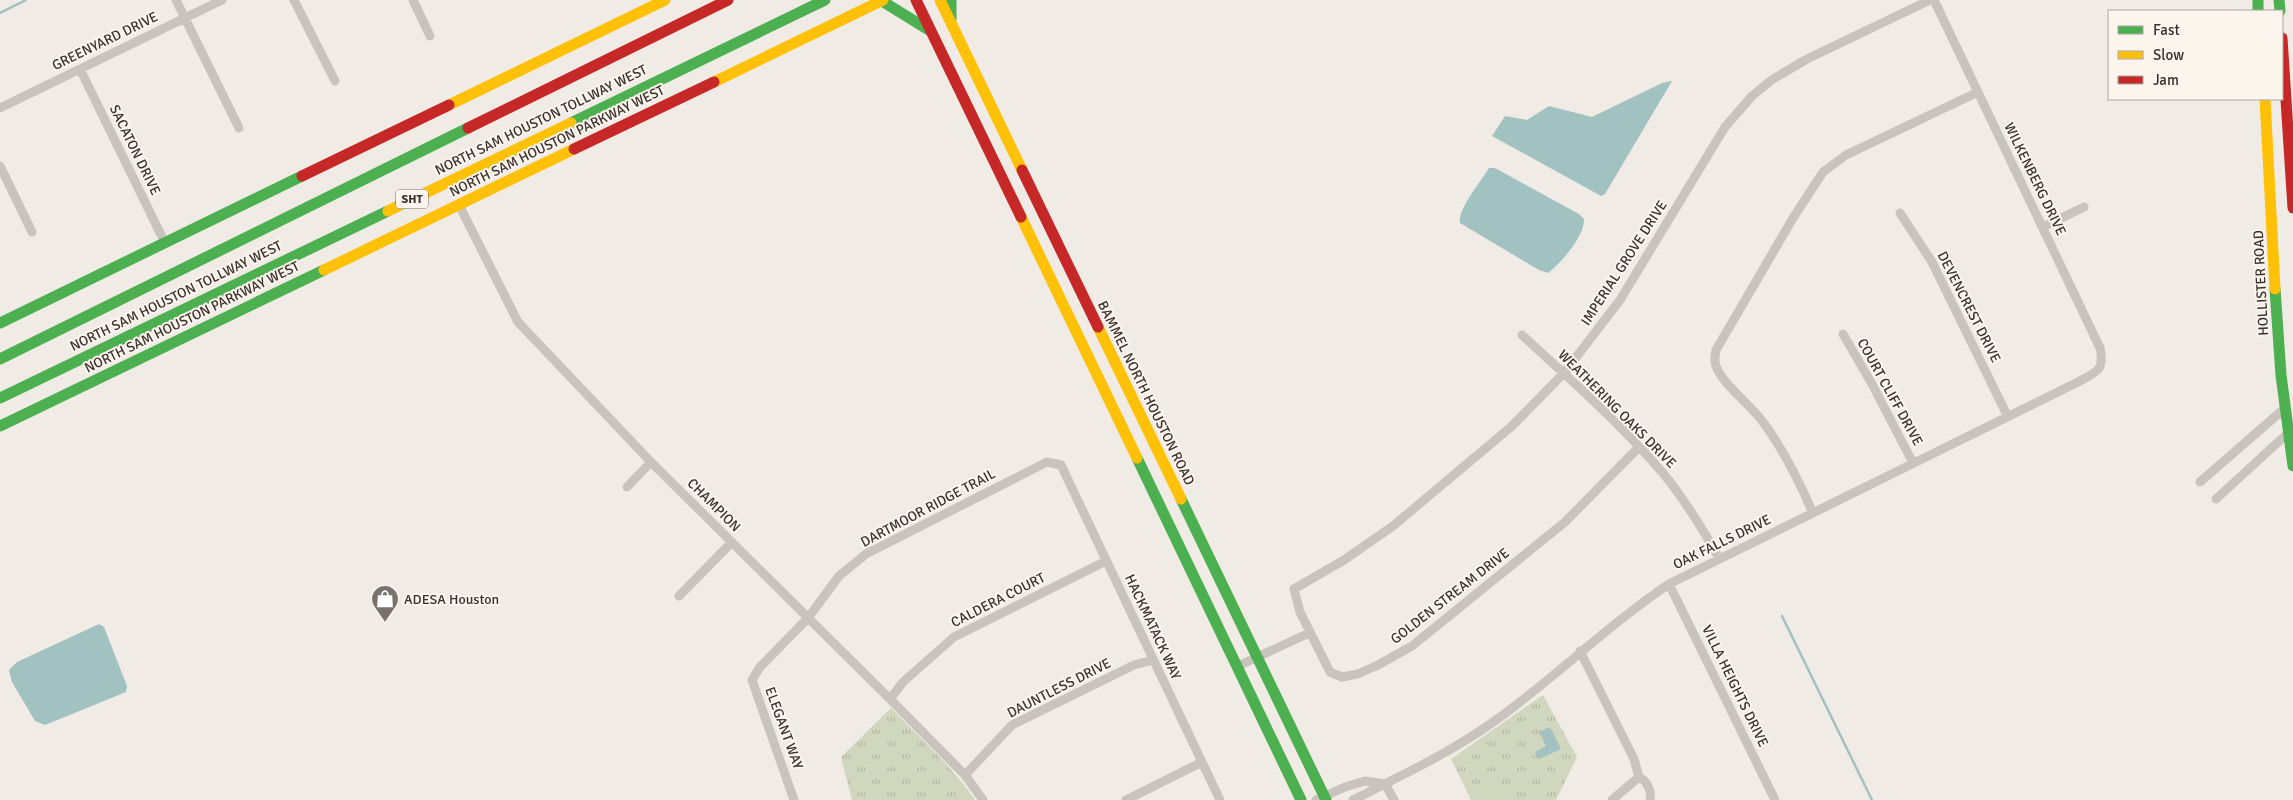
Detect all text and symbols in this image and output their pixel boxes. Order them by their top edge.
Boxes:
street label: GREENYARD DRIVE [49,8,161,74]
legend [2108,10,2283,100]
text: Fast [2153,21,2180,39]
text: Slow [2153,46,2184,64]
street label: NORTH SAM HOUSTON TOLLWAY WEST [432,61,650,179]
text: Jam [2153,71,2179,89]
street label: NORTH SAM HOUSTON PARKWAY WEST [447,81,667,201]
street label: SACATON DRIVE [106,102,164,198]
street label: WILKENBERG DRIVE [2000,120,2070,238]
road number: SHT [396,190,428,208]
street label: IMPERIAL GROVE DRIVE [1577,197,1671,329]
street label: HOLLISTER ROAD [2250,230,2272,336]
street label: NORTH SAM HOUSTON TOLLWAY WEST [67,237,285,355]
street label: DEVENCREST DRIVE [1934,249,2004,365]
street label: NORTH SAM HOUSTON PARKWAY WEST [82,257,302,377]
street label: BAMMEL NORTH HOUSTON ROAD [1094,298,1198,488]
street label: COURT CLIFF DRIVE [1853,335,1927,449]
street label: WEATHERING OAKS DRIVE [1554,346,1680,472]
street label: DARTMOOR RIDGE TRAIL [858,465,998,551]
street label: CHAMPION [684,475,744,535]
street label: OAK FALLS DRIVE [1670,511,1774,573]
street label: GOLDEN STREAM DRIVE [1387,544,1513,648]
street label: CALDERA COURT [948,569,1048,631]
street label: HACKMATACK WAY [1121,572,1185,682]
shop icon: ADESA Houston [370,584,400,623]
place label: ADESA Houston [404,591,499,608]
street label: VILLA HEIGHTS DRIVE [1698,622,1772,750]
street label: DAUNTLESS DRIVE [1004,654,1114,722]
street label: ELEGANT WAY [761,685,807,771]

